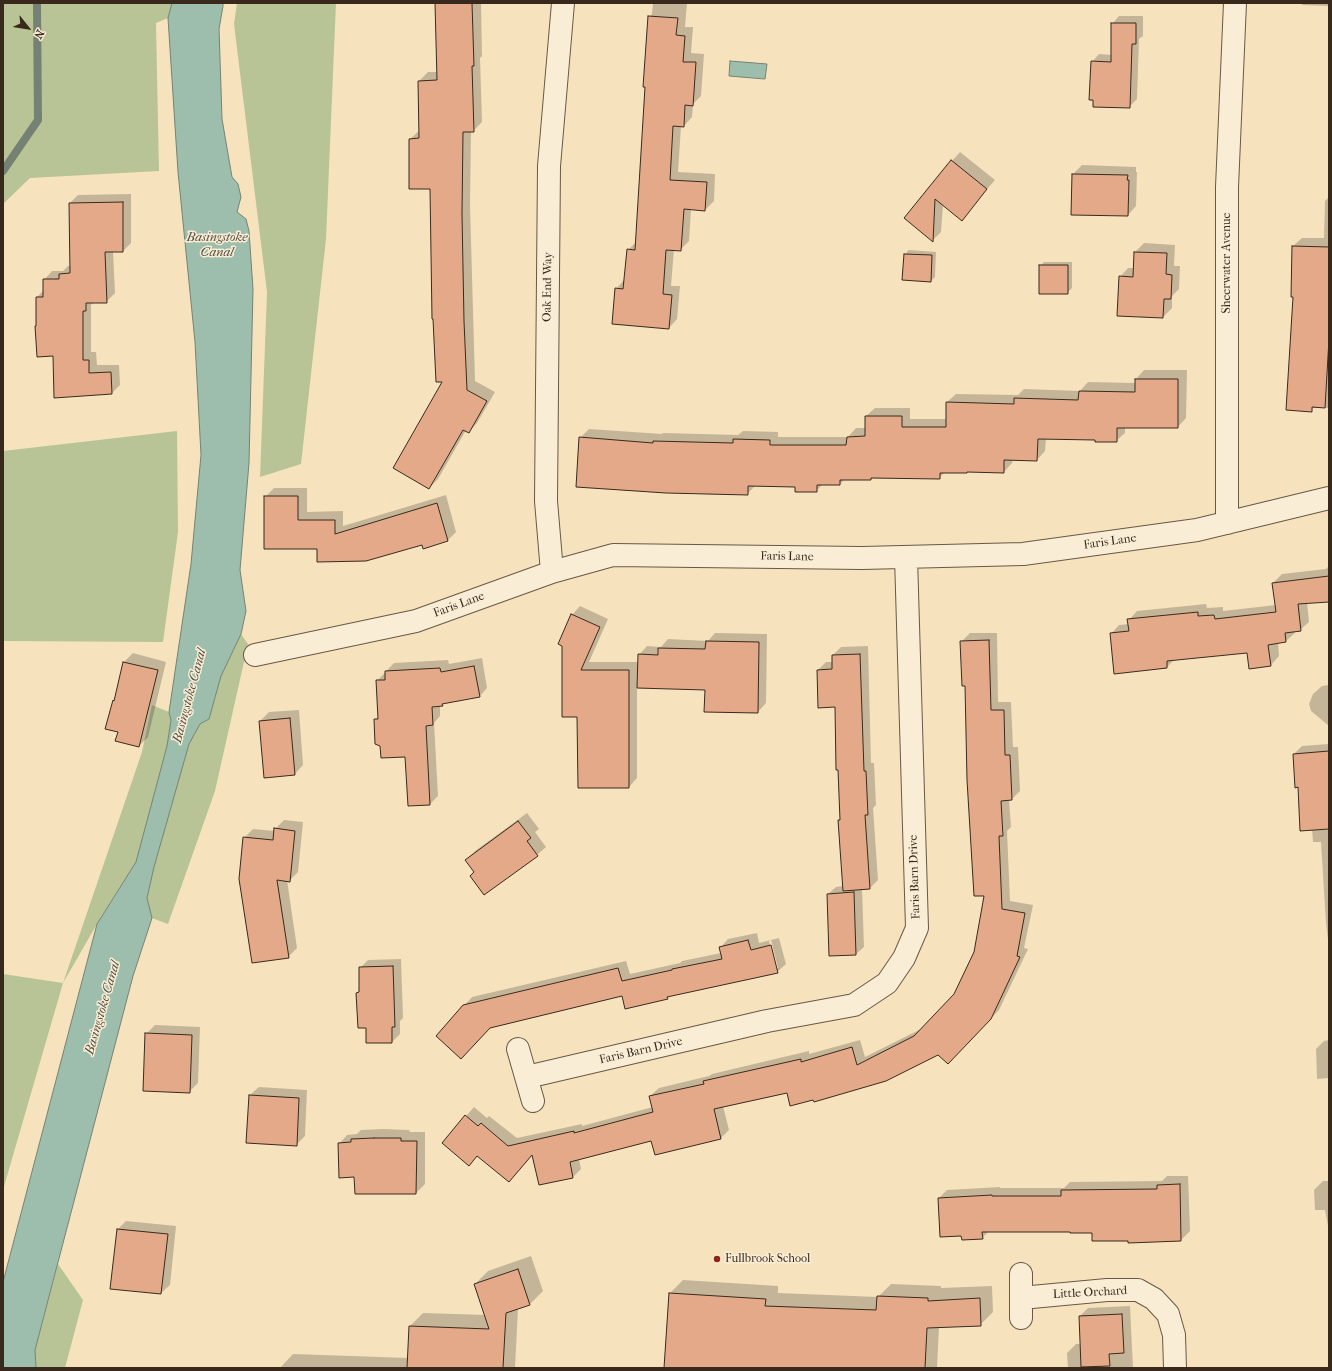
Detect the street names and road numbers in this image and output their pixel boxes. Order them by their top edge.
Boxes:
street label: Sheerwater Avenue [1220,213,1234,313]
street label: Oak End Way [540,252,556,322]
street label: Faris Lane [1083,531,1137,553]
street label: Faris Lane [760,549,814,565]
street label: Faris Lane [432,589,486,621]
street label: Faris Barn Drive [906,834,924,920]
street label: Faris Barn Drive [598,1034,684,1068]
street label: Little Orchard [1052,1284,1128,1302]

